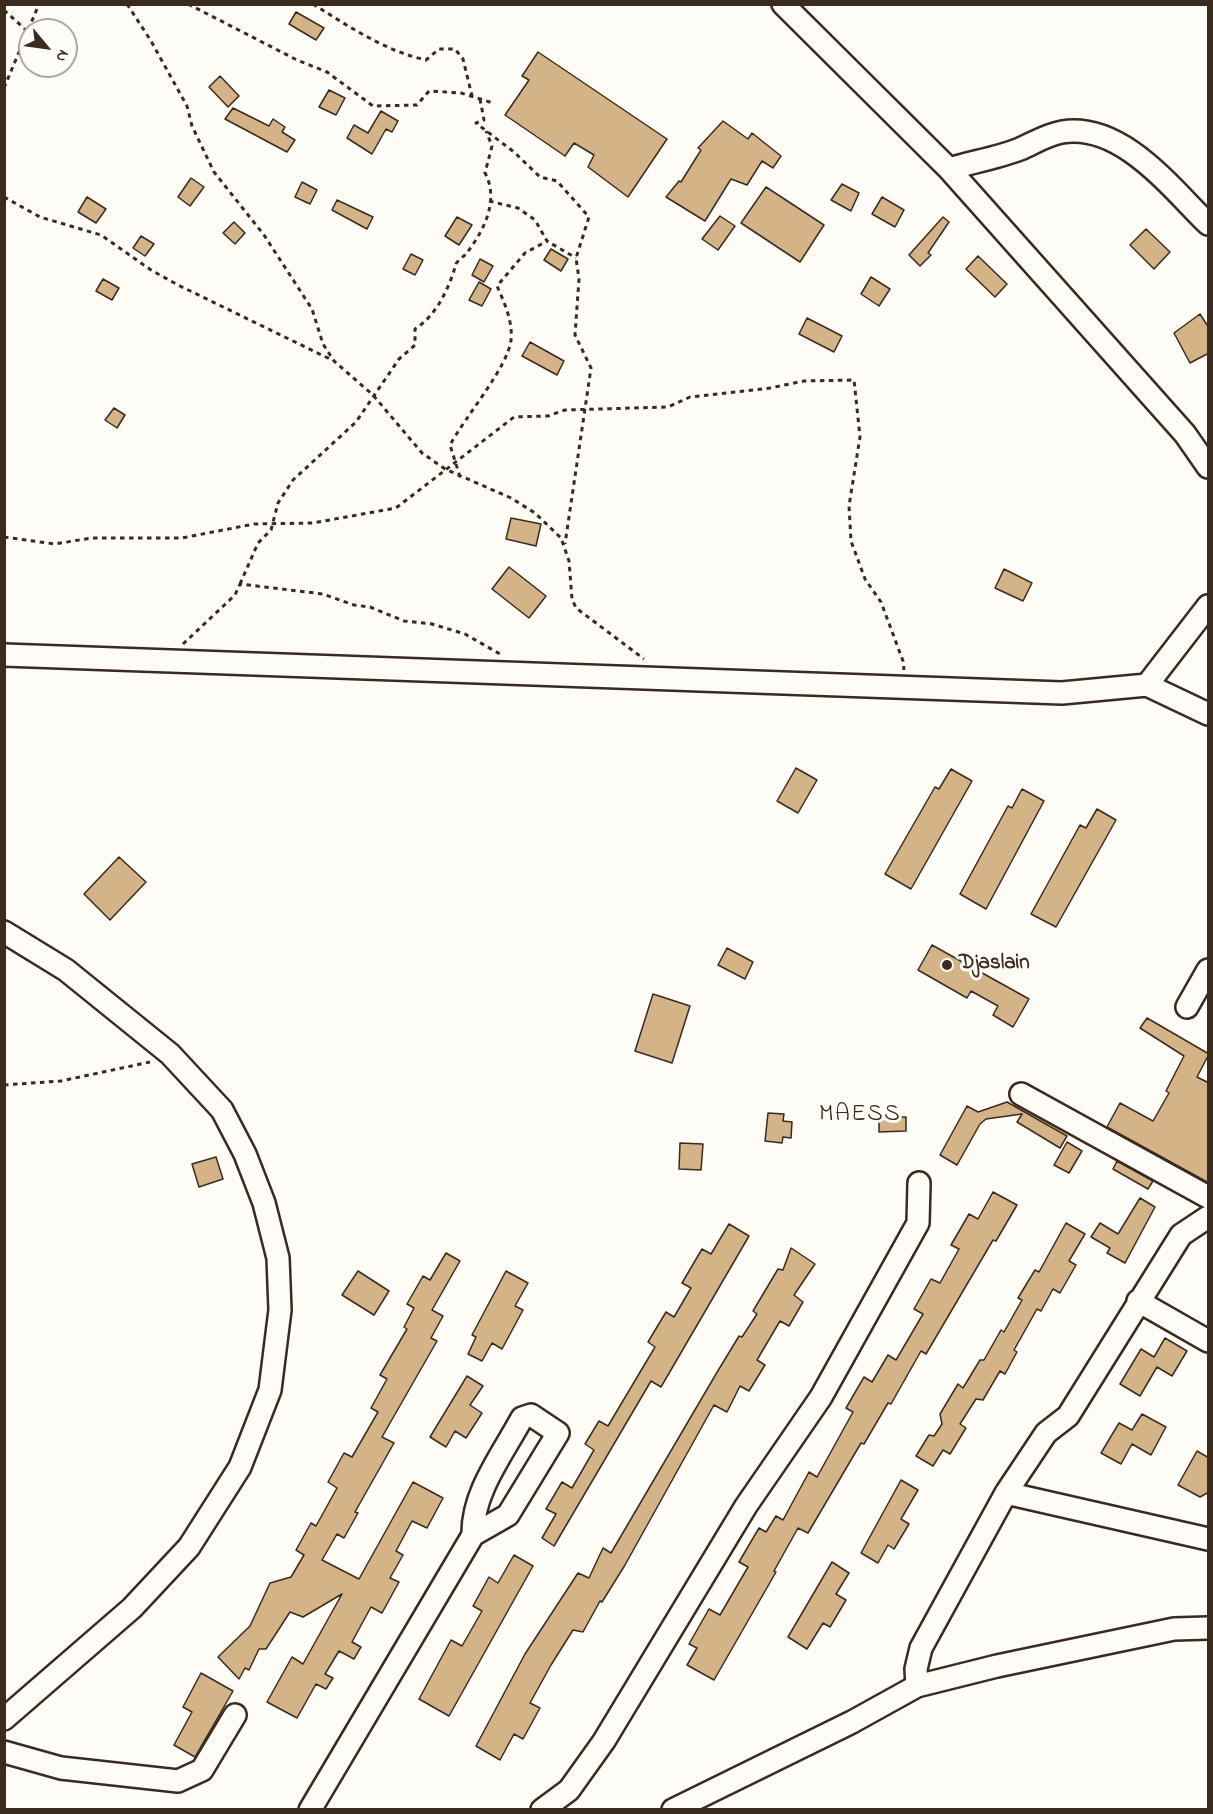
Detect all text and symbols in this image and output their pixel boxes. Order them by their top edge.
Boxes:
north arrow [18,18,78,78]
text: N [49,45,75,66]
place label: Djaslain [959,952,1030,978]
marker: Djaslain [940,958,954,972]
district label: MAESS [819,1102,901,1130]

